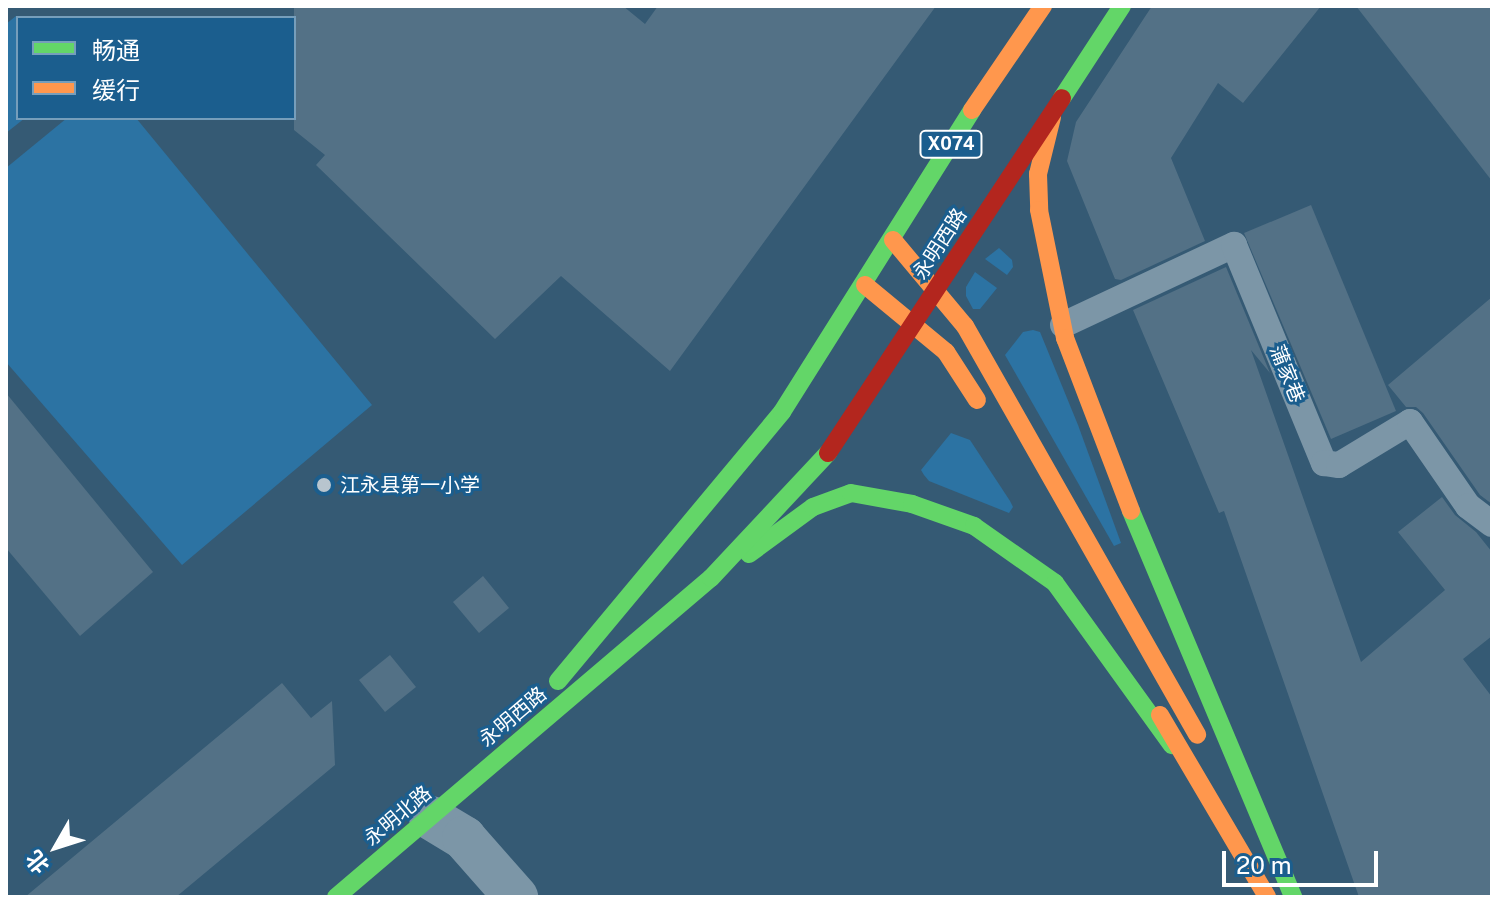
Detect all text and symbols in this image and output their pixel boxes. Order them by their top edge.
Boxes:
legend [16,16,296,120]
text: 畅通 [92,36,140,64]
text: 缓行 [92,76,140,104]
road number: X074 [919,130,983,158]
street label: 永明西路 [908,204,972,284]
street label: 蒲家巷 [1265,342,1309,406]
place label: 江永县第一小学 [340,473,480,497]
marker: 江永县第一小学 [315,476,333,494]
street label: 永明西路 [475,682,551,752]
street label: 永明北路 [360,781,436,851]
north arrow [16,807,96,887]
scale bar [1226,835,1382,885]
text: 北 [20,845,54,879]
text: 20 m [1236,851,1292,879]

